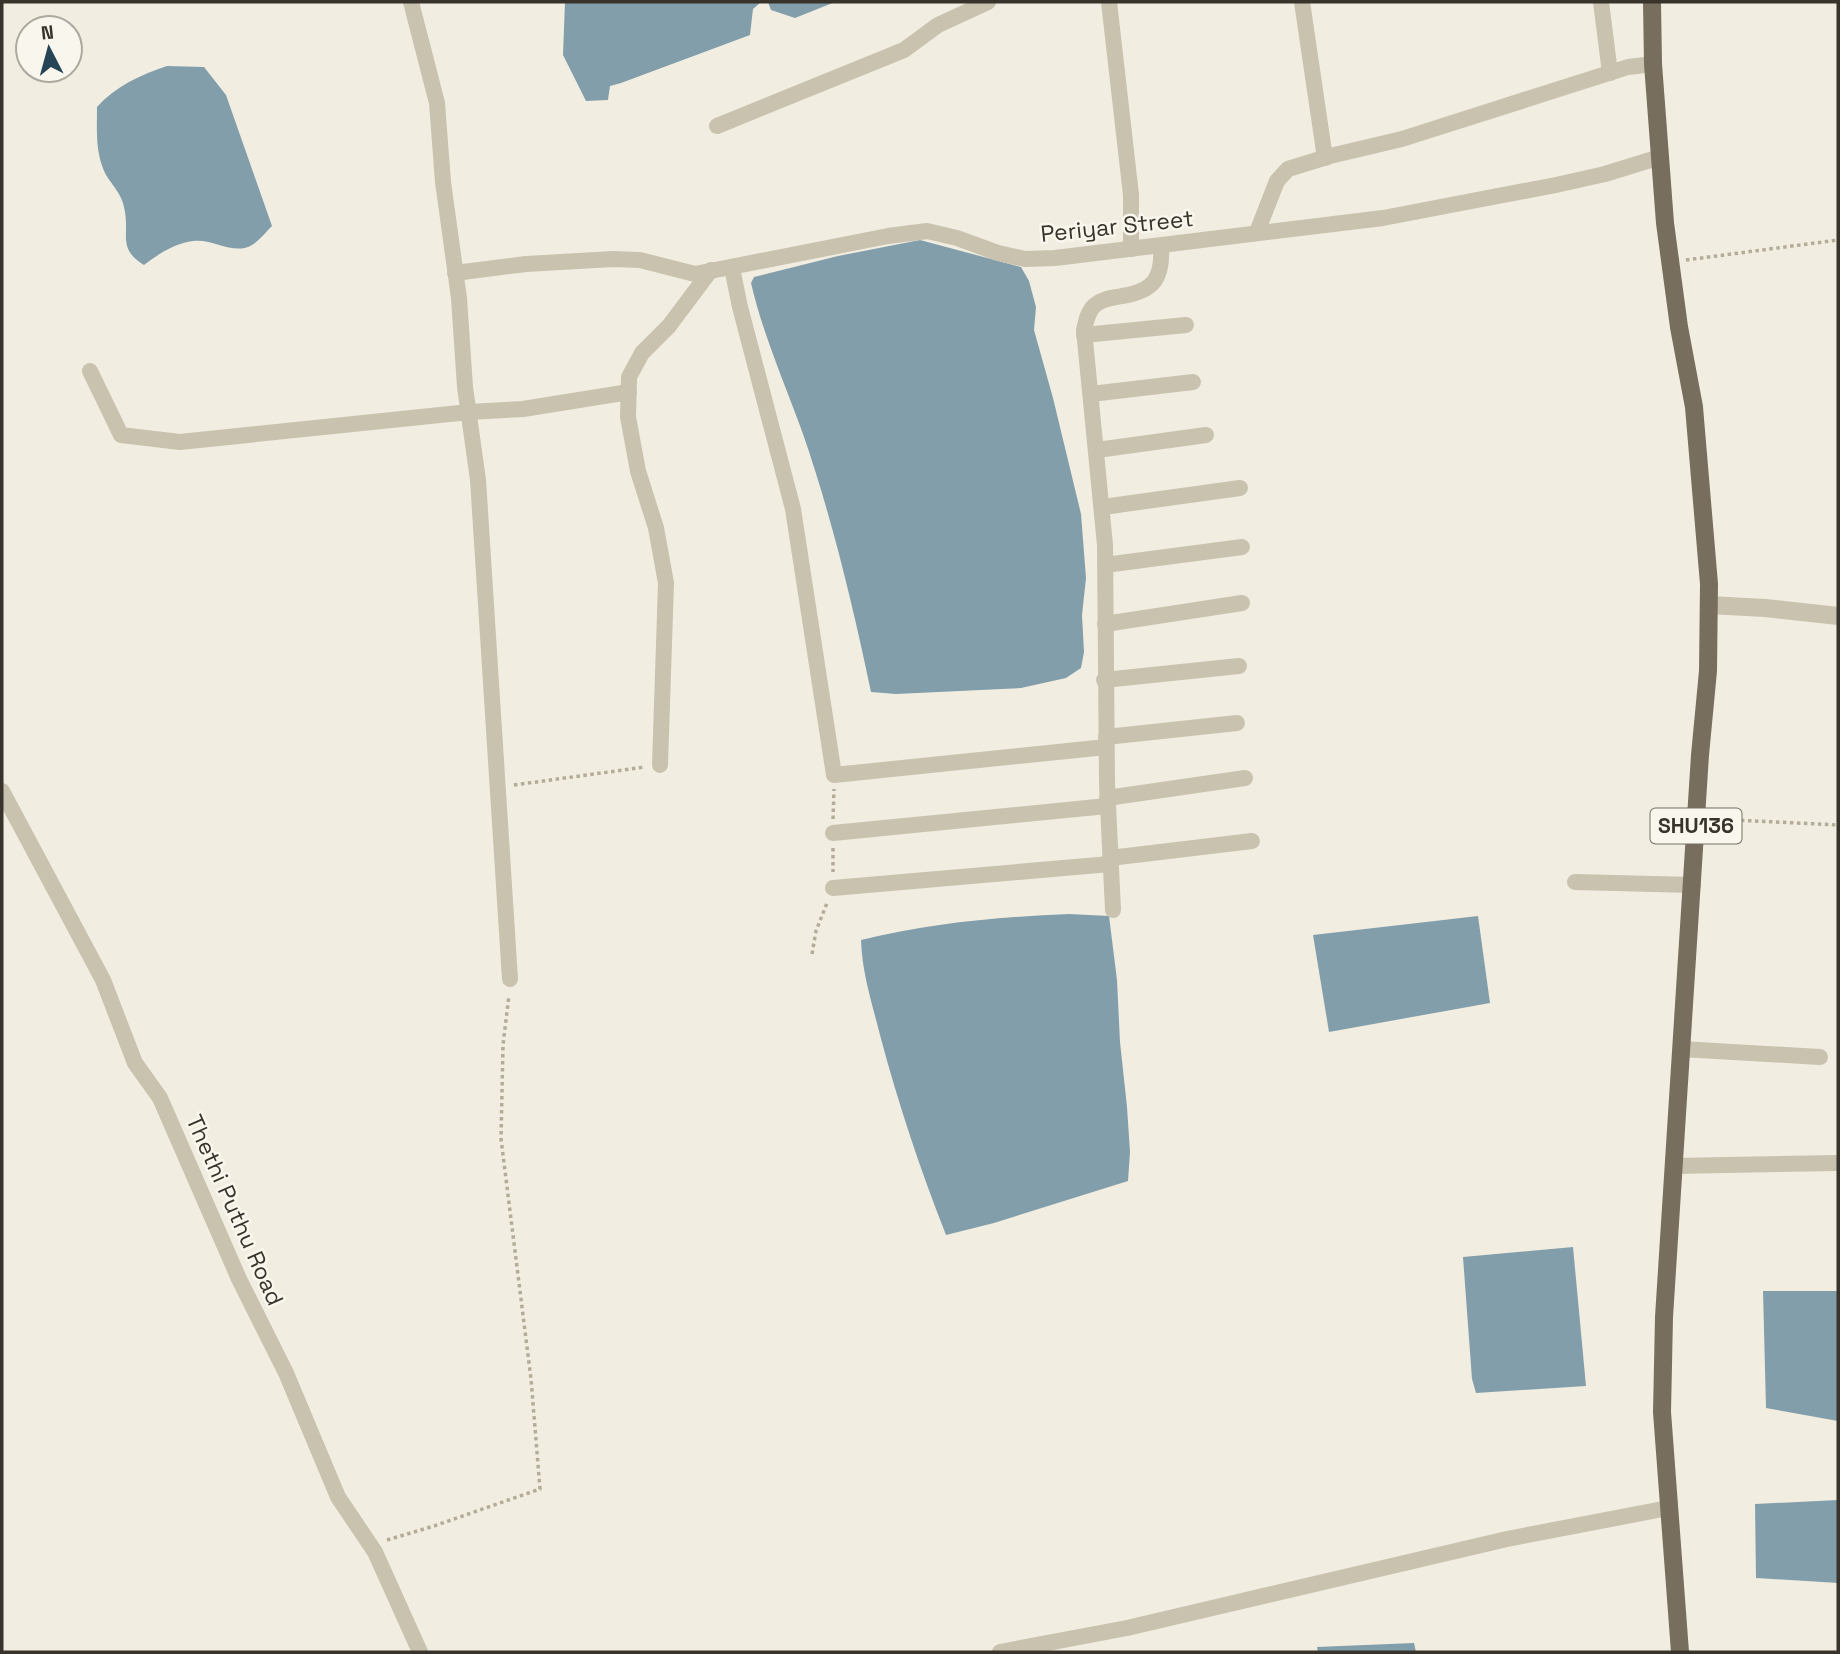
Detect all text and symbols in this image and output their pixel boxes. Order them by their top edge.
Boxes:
north arrow [14,14,84,84]
text: N [40,19,55,46]
street label: Periyar Street [1039,203,1195,249]
road number: SHU136 [1650,808,1742,844]
street label: Thethi Puthu Road [179,1110,291,1310]

